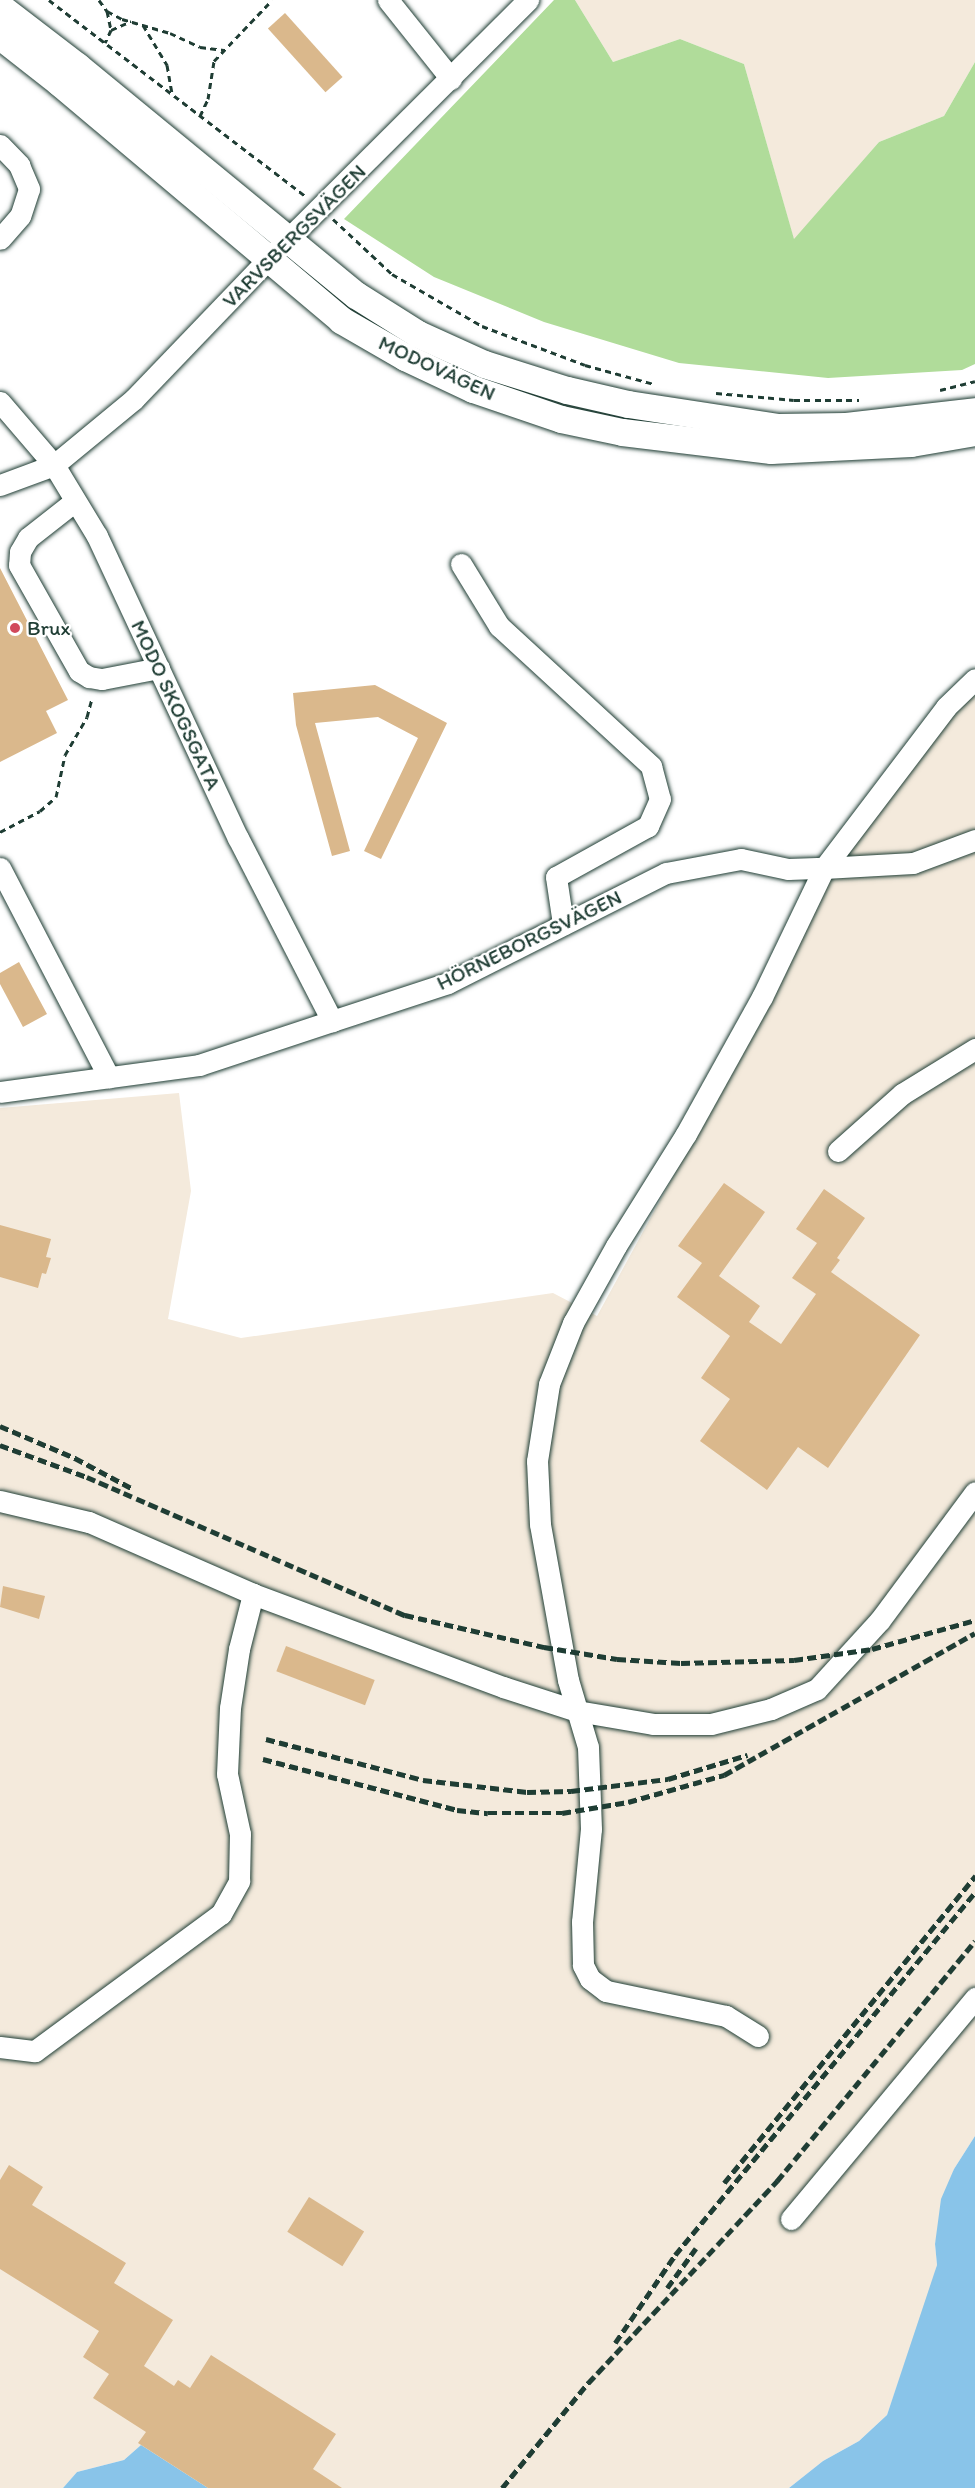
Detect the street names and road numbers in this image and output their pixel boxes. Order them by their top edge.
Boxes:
street label: VARVSBERGSVÄGEN [217,159,371,313]
street label: MODOVÄGEN [375,330,499,406]
street label: MODO SKOGSGATA [126,616,226,794]
street label: HÖRNEBORGSVÄGEN [432,884,626,996]

